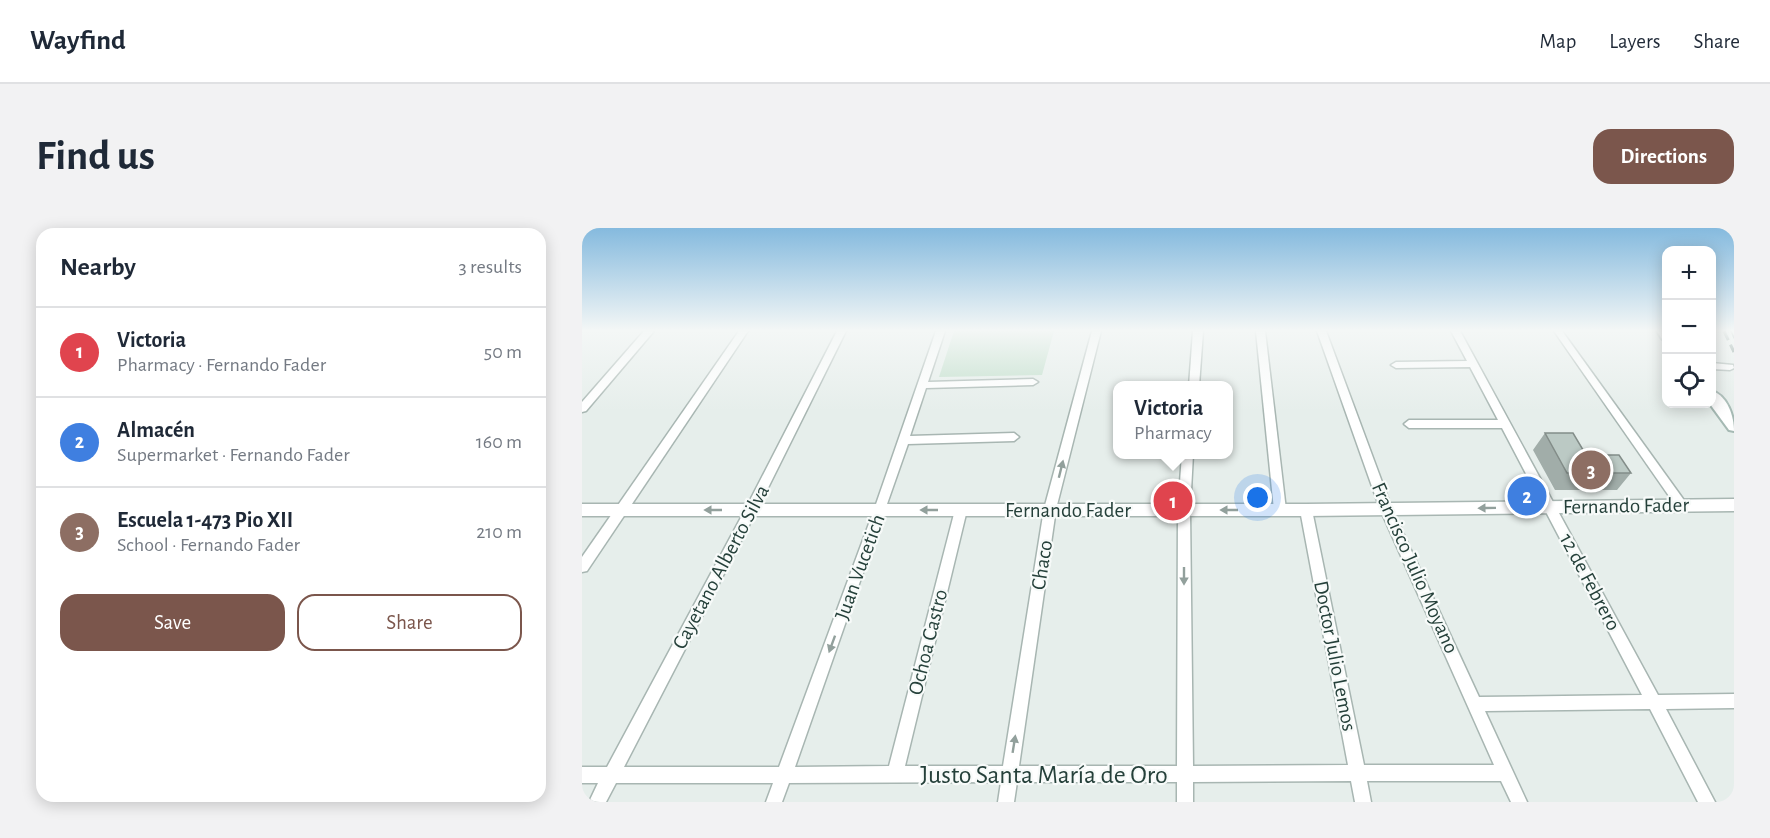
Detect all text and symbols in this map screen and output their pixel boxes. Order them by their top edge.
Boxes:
text: Wayfind [30,27,126,55]
text: Map [1540,31,1576,52]
text: Layers [1609,31,1660,52]
text: Share [1693,31,1740,52]
button: Directions [1593,129,1734,184]
text: Find us [36,135,155,177]
map controls [1662,246,1716,408]
button: + [1662,246,1716,300]
text: Nearby [60,254,136,280]
text: 3 results [458,257,522,277]
button: − [1662,300,1716,354]
text: Victoria [117,329,186,351]
text: 1 [76,342,83,362]
text: 50 m [484,342,522,362]
button: locate [1662,354,1716,408]
text: Pharmacy · Fernando Fader [117,355,326,375]
popup [1113,381,1233,459]
text: Victoria [1134,397,1203,419]
text: Almacén [117,419,195,441]
text: Pharmacy [1134,423,1212,443]
text: 2 [75,432,84,452]
text: 160 m [476,432,522,452]
text: Supermarket · Fernando Fader [117,445,350,465]
pin: 3 [1572,448,1610,492]
one-way arrow [1056,460,1066,478]
pin: 2 [1508,474,1546,518]
pin: 1 [1154,478,1192,524]
street label: Francisco Julio Moyano [1368,479,1462,657]
street label: Cayetano Alberto Silva [669,481,773,653]
your location [1243,483,1272,512]
street label: Fernando Fader [1563,494,1689,518]
street label: Fernando Fader [1005,500,1131,521]
one-way arrow [1477,503,1496,512]
one-way arrow [703,505,722,515]
one-way arrow [919,505,938,515]
one-way arrow [1219,505,1238,515]
text: Escuela 1-473 Pio XII [117,509,293,531]
street label: Juan Vucetich [831,511,889,623]
text: 3 [75,522,84,542]
text: 210 m [476,522,522,542]
street label: 12 de Febrero [1556,530,1624,634]
text: School · Fernando Fader [117,535,300,555]
street label: Chaco [1028,539,1056,591]
one-way arrow [1179,566,1189,585]
street label: Doctor Julio Lemos [1310,579,1360,733]
street label: Ochoa Castro [905,587,951,697]
button: Save [60,594,285,651]
button: Share [297,594,522,651]
one-way arrow [826,635,836,653]
one-way arrow [1010,734,1019,753]
street label: Justo Santa María de Oro [920,762,1168,788]

